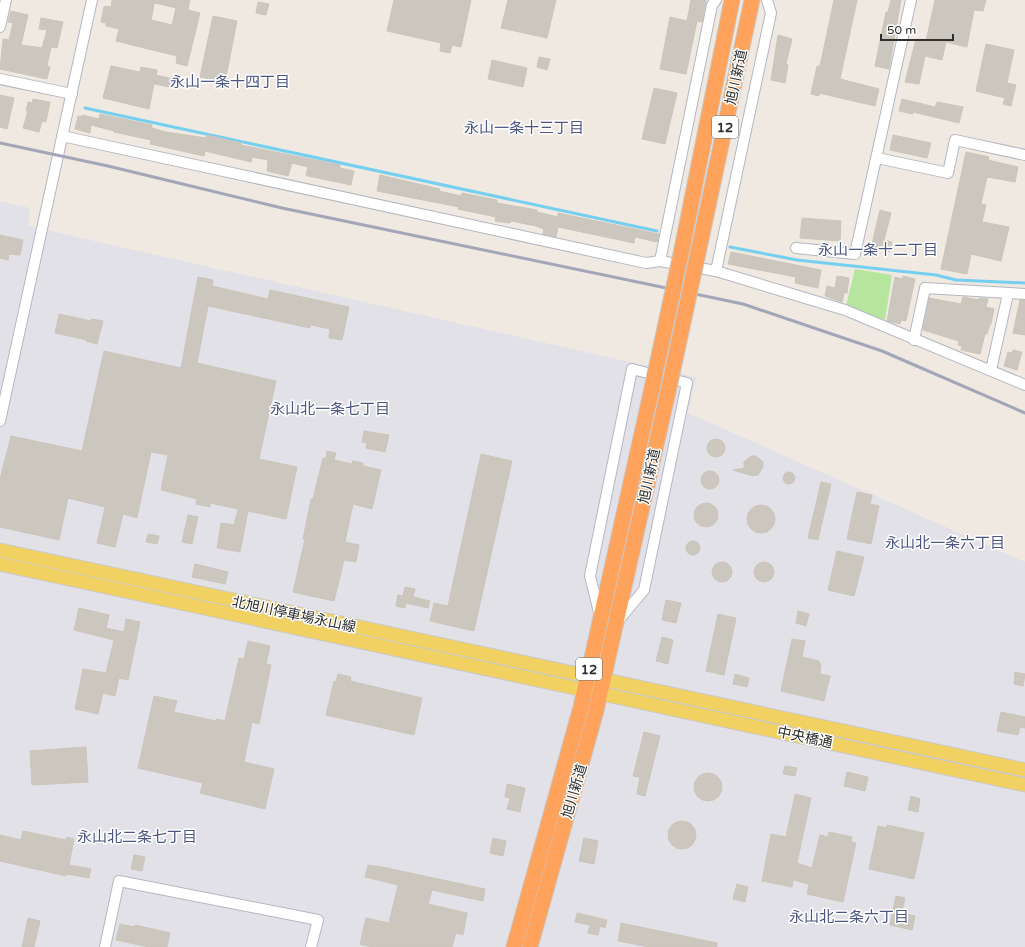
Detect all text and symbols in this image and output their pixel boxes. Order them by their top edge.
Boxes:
scale bar [881,16,953,42]
text: 50 m [887,23,916,37]
street label: 旭川新道 [722,48,751,106]
district label: 永山一条十四丁目 [170,73,290,91]
road number: 12 [712,116,738,138]
district label: 永山一条十三丁目 [464,119,584,137]
district label: 永山一条十二丁目 [818,241,938,259]
district label: 永山北一条七丁目 [270,400,390,418]
street label: 旭川新道 [635,447,664,505]
district label: 永山北一条六丁目 [885,534,1005,552]
street label: 北旭川停車場永山線 [231,593,357,636]
road number: 12 [576,658,602,680]
street label: 中央橋通 [776,723,834,752]
street label: 旭川新道 [559,762,590,820]
district label: 永山北二条七丁目 [77,828,197,846]
district label: 永山北二条六丁目 [789,908,909,926]

